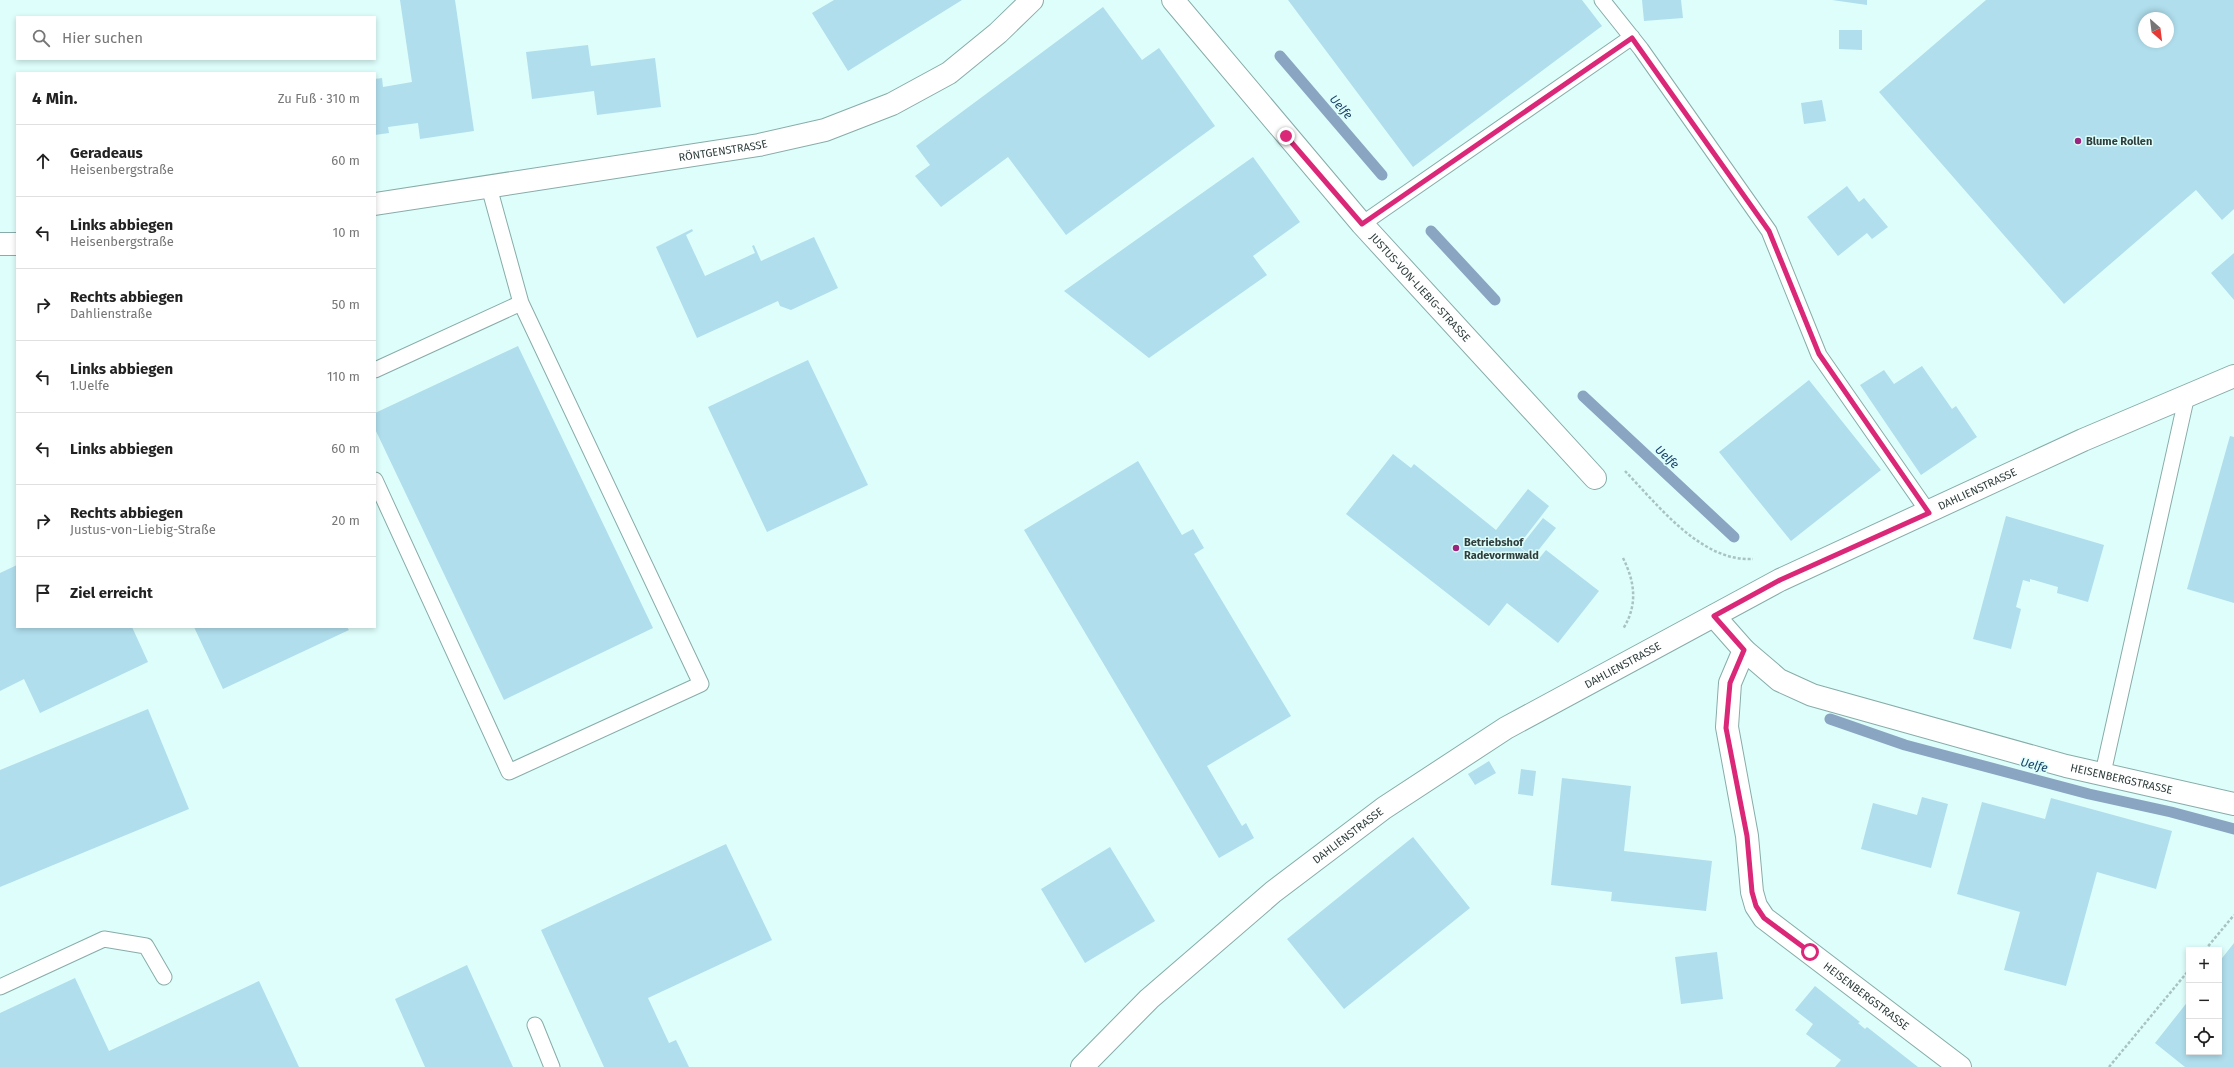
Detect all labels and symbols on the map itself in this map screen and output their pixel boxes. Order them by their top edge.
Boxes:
north arrow [2138,12,2174,48]
water label: Uelfe [1327,92,1355,122]
route end [1277,127,1295,145]
place label: Blume Rollen [2086,135,2152,148]
marker: Blume Rollen [2073,136,2083,146]
street label: RÖNTGENSTRASSE [678,137,769,164]
street label: JUSTUS-VON-LIEBIG-STRASSE [1367,230,1473,344]
water label: Uelfe [1652,442,1682,472]
street label: DAHLIENSTRASSE [1936,465,2019,513]
place label: Betriebshof Radevormwald [1464,536,1539,562]
marker: Betriebshof Radevormwald [1451,543,1461,553]
street label: DAHLIENSTRASSE [1582,639,1663,691]
water label: Uelfe [2019,755,2049,775]
street label: HEISENBERGSTRASSE [2069,761,2174,796]
street label: DAHLIENSTRASSE [1310,804,1386,866]
route start [1801,943,1819,961]
street label: HEISENBERGSTRASSE [1821,959,1912,1033]

